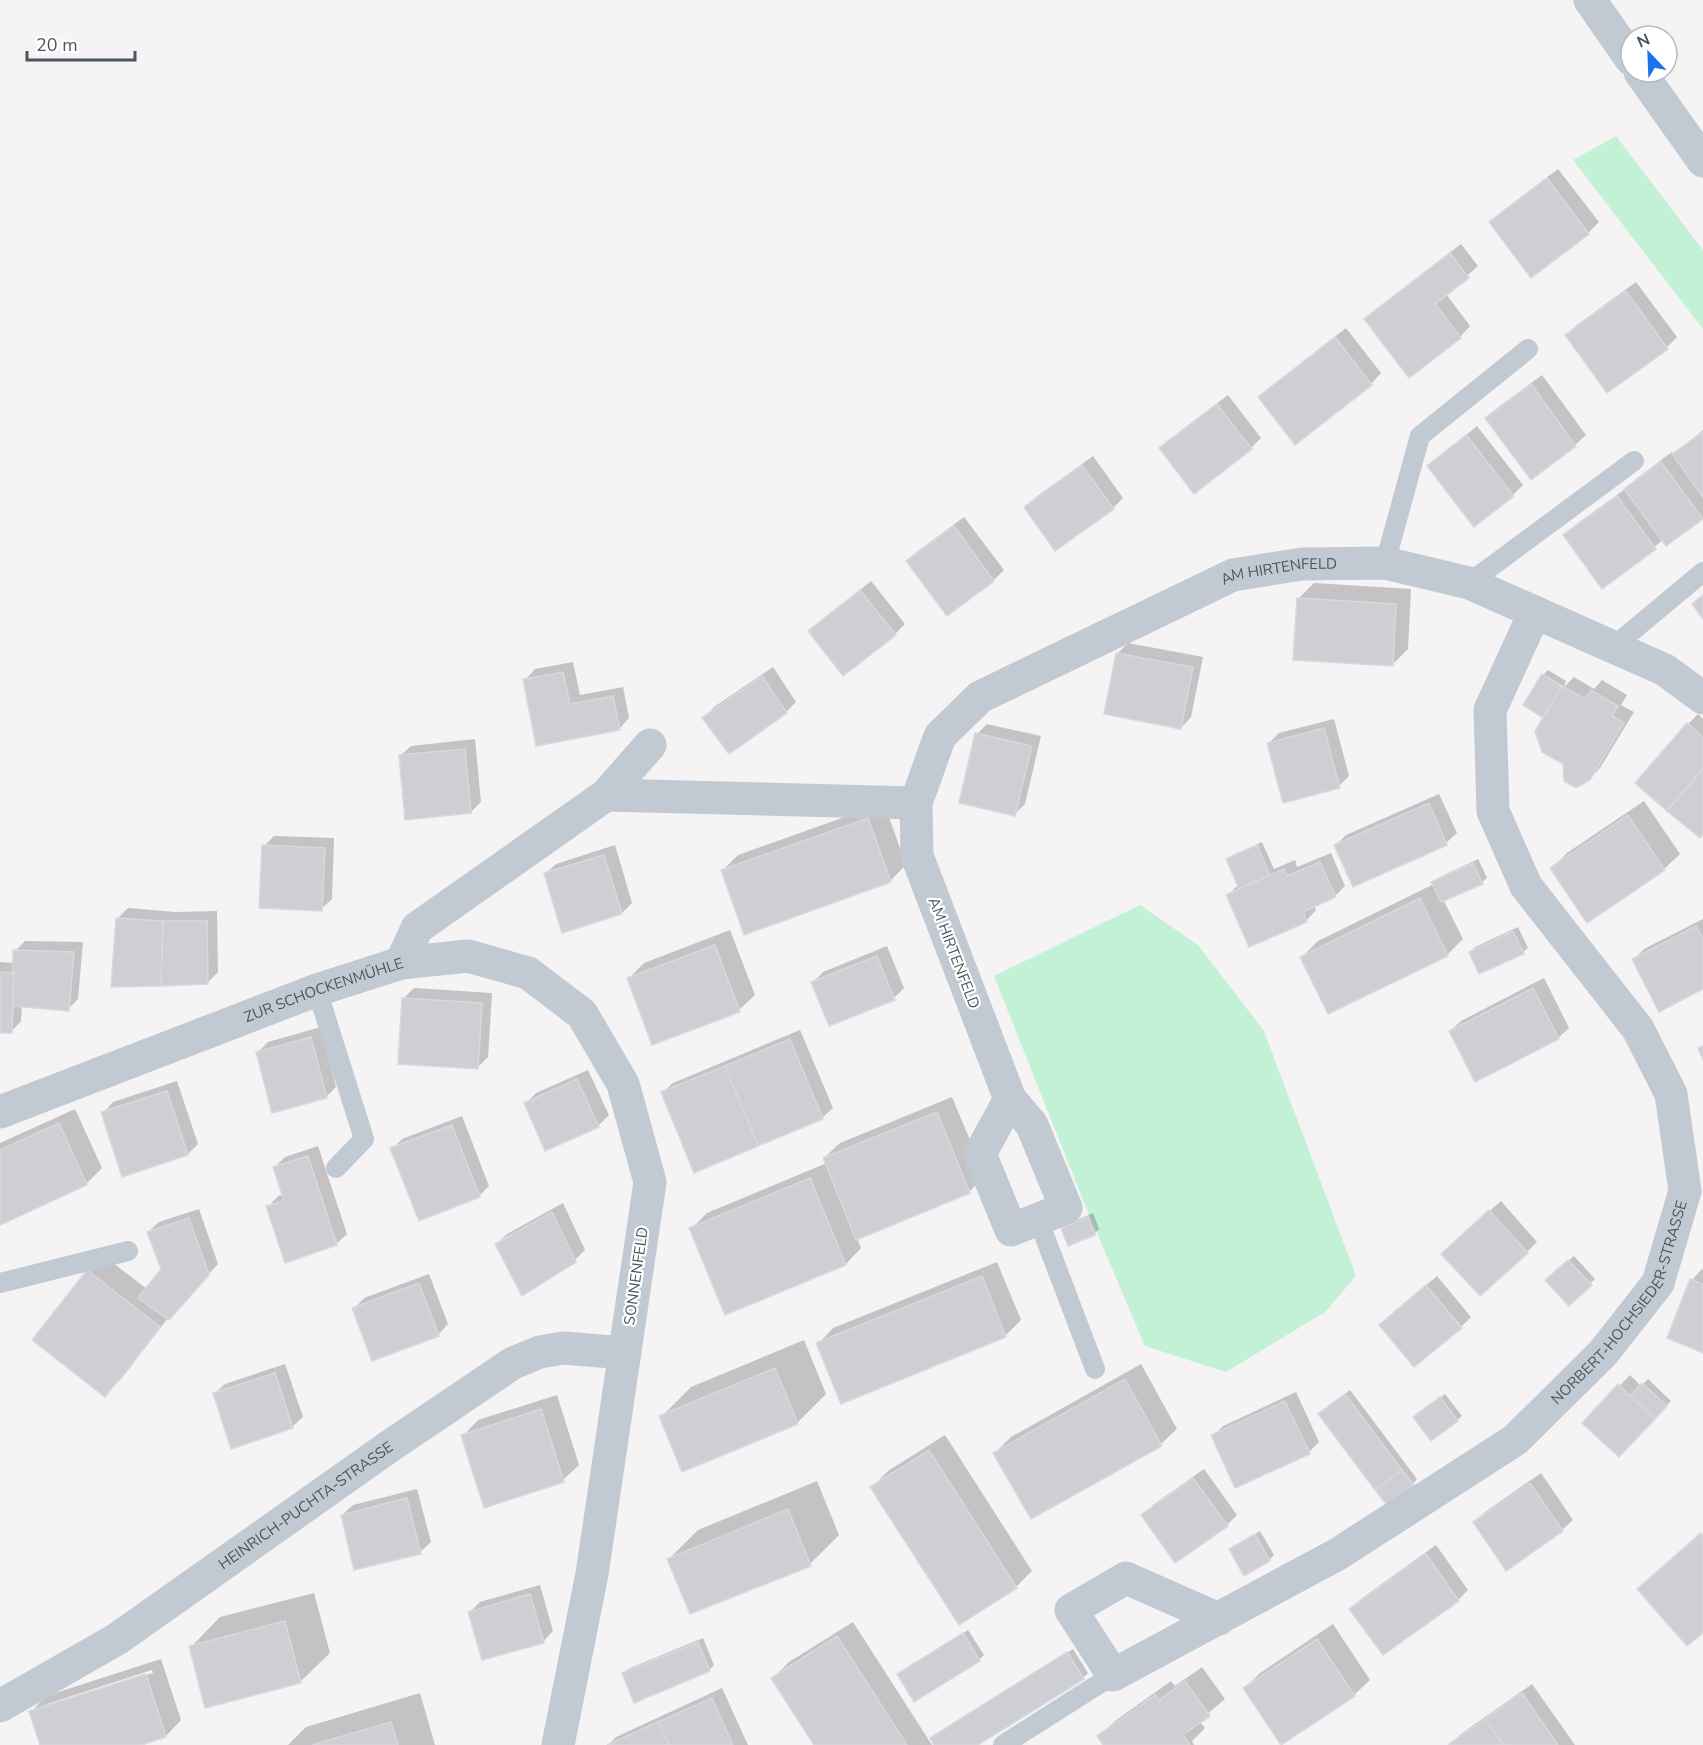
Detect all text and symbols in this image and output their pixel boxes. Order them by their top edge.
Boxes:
scale bar [27,24,135,62]
north arrow [1619,24,1679,84]
text: N [1634,29,1653,54]
text: 20 m [36,33,78,57]
street label: AM HIRTENFELD [1217,554,1337,590]
street label: AM HIRTENFELD [924,894,984,1012]
street label: ZUR SCHOCKENMÜHLE [241,953,406,1027]
street label: NORBERT-HOCHSIEDER-STRASSE [1547,1198,1692,1409]
street label: SONNENFELD [619,1226,653,1326]
street label: HEINRICH-PUCHTA-STRASSE [214,1437,397,1574]

